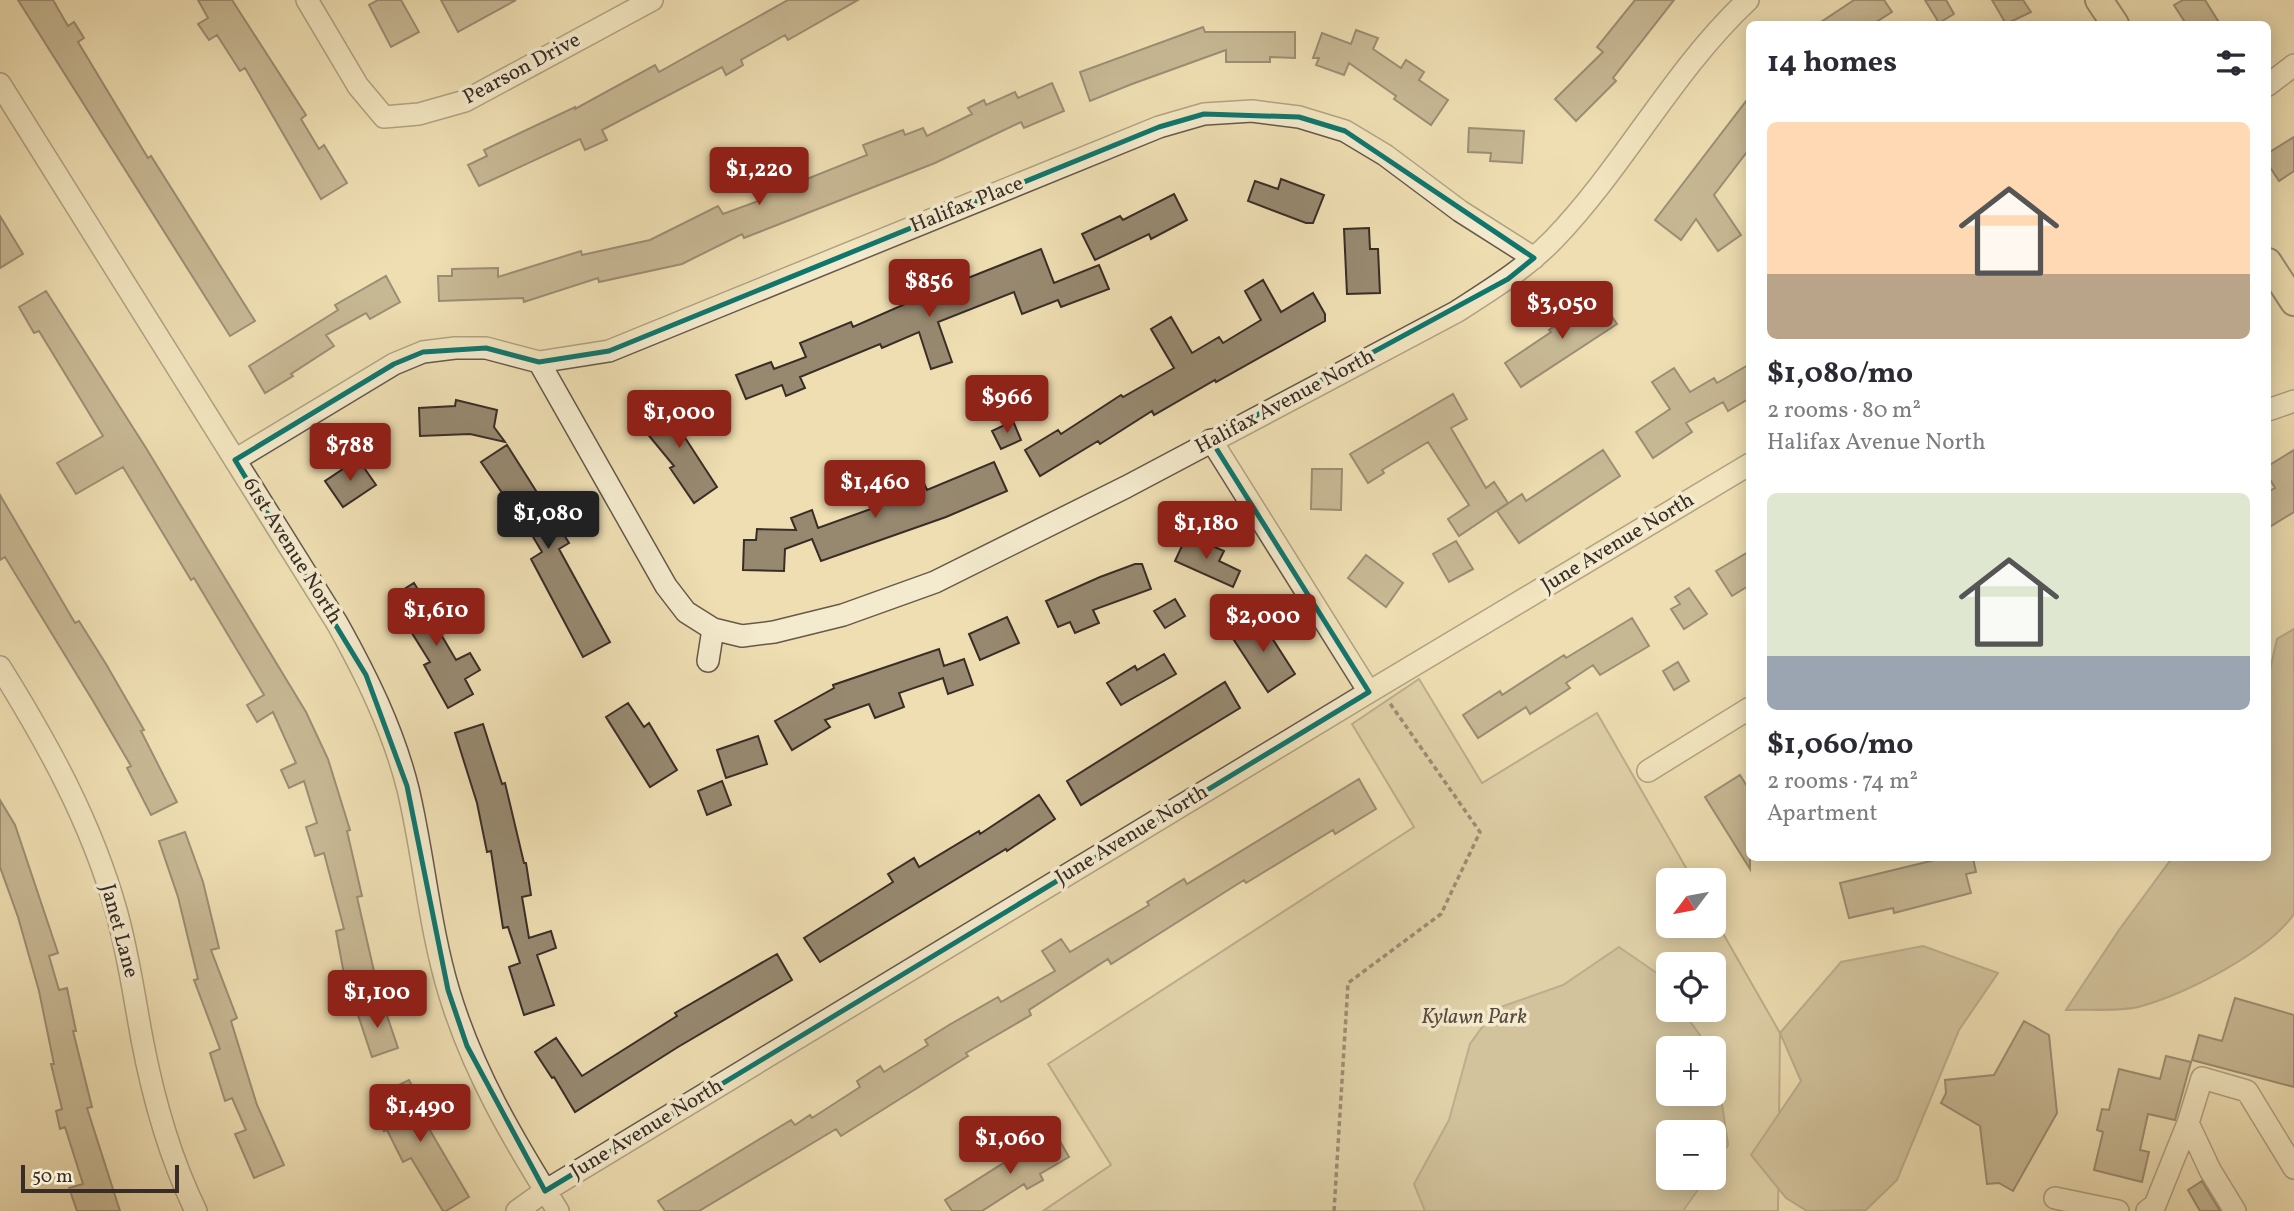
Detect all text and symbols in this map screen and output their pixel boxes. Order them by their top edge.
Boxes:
street label: Pearson Drive [458,26,586,112]
text: 14 homes [1767,42,1897,84]
icon: filters [2212,44,2250,82]
pin: $1,220 [702,148,816,207]
text: $1,220 [726,154,792,186]
icon: home [1946,168,2072,294]
street label: Halifax Place [906,169,1028,241]
pin: $856 [888,260,970,319]
text: $856 [905,266,953,298]
pin: $3,050 [1505,282,1619,341]
text: $3,050 [1527,288,1597,320]
street label: Halifax Avenue North [1190,342,1380,462]
text: $1,080/mo [1767,353,1913,395]
pin: $966 [966,376,1048,435]
text: $966 [981,382,1033,414]
pin: $1,000 [622,391,736,450]
text: 2 rooms · 80 m² [1767,395,1921,427]
text: $1,000 [643,397,715,429]
pin: $788 [309,424,391,483]
text: Halifax Avenue North [1767,427,1986,459]
text: $788 [326,430,374,462]
pin: $1,460 [818,461,932,520]
text: $1,460 [840,467,910,499]
street label: 61st Avenue North [235,472,349,630]
street label: June Avenue North [1536,486,1700,600]
pin: $1,080 [491,491,605,551]
text: $1,080 [513,498,583,530]
pin: $1,180 [1149,502,1263,561]
text: $1,180 [1174,508,1238,540]
icon: home [1946,539,2072,665]
pin: $1,610 [379,588,493,648]
pin: $2,000 [1206,594,1320,654]
text: $1,610 [404,595,468,627]
text: $2,000 [1226,601,1300,633]
text: $1,060/mo [1767,724,1914,766]
text: 2 rooms · 74 m² [1767,766,1918,798]
street label: June Avenue North [1050,778,1214,892]
text: Apartment [1767,798,1878,830]
north arrow [1656,868,1726,938]
map controls [1656,868,1726,1190]
street label: Janet Lane [93,881,145,981]
button: locate [1656,952,1726,1022]
pin: $1,100 [320,970,434,1030]
text: $1,100 [344,977,410,1009]
park label: Kylawn Park [1421,1003,1527,1032]
button: + [1656,1036,1726,1106]
street label: June Avenue North [565,1072,729,1186]
pin: $1,490 [363,1084,477,1144]
text: $1,490 [385,1091,455,1123]
pin: $1,060 [953,1116,1067,1176]
button: − [1656,1120,1726,1190]
text: $1,060 [975,1123,1045,1155]
scale bar [21,1162,178,1194]
text: 50 m [32,1164,73,1190]

